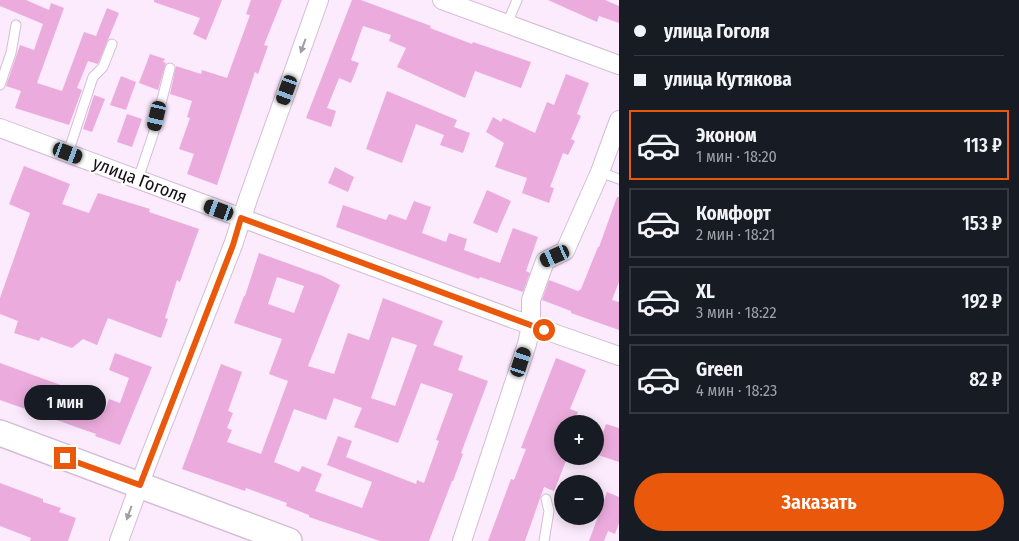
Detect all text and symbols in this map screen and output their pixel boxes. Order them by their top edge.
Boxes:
text: улица Гоголя [664,20,770,43]
one-way arrow [299,39,307,54]
text: улица Кутякова [664,68,792,91]
car [274,73,299,107]
car [146,100,167,132]
icon: car [636,123,681,168]
text: Эконом [696,124,757,147]
text: 113 ₽ [963,134,1002,157]
car [51,141,84,165]
text: 1 мин · 18:20 [696,147,777,166]
street label: улица Гоголя [90,152,190,208]
car [202,198,235,222]
icon: car [636,201,681,246]
text: Комфорт [696,202,771,225]
text: 153 ₽ [962,212,1002,235]
text: 2 мин · 18:21 [696,225,775,244]
car [538,243,571,269]
icon: car [636,279,681,324]
text: XL [696,280,715,303]
text: 192 ₽ [962,290,1002,313]
text: 3 мин · 18:22 [696,303,776,322]
route start [533,319,555,341]
car [509,345,532,379]
icon: car [636,357,681,402]
text: Green [696,358,743,381]
text: 82 ₽ [969,368,1002,391]
text: 4 мин · 18:23 [696,381,777,400]
callout: 1 мин [24,386,106,420]
text: 1 мин [46,393,84,412]
map controls [554,415,604,525]
button: + [554,415,604,465]
route end [54,447,76,469]
button: Заказать [634,473,1004,531]
button: − [554,475,604,525]
one-way arrow [125,506,133,521]

